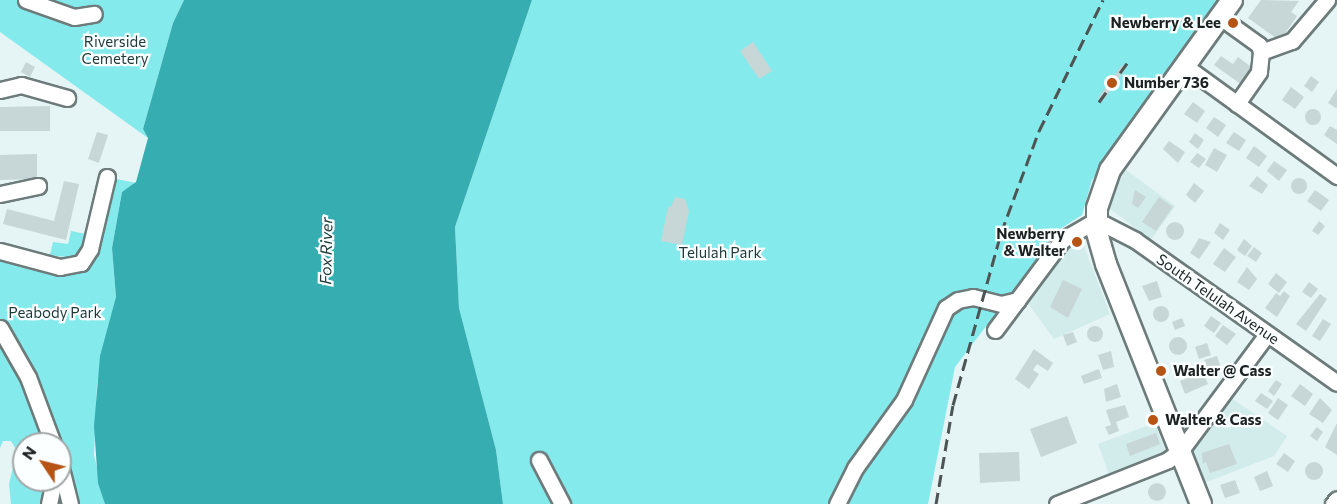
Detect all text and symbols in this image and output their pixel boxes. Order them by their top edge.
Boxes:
place label: Newberry & Lee [1111,14,1221,32]
marker: Newberry & Lee [1226,16,1240,30]
park label: Riverside Cemetery [82,32,148,67]
place label: Number 736 [1124,74,1209,92]
marker: Number 736 [1105,76,1119,90]
water label: Fox River [316,217,336,285]
place label: Newberry & Walter [996,224,1065,259]
marker: Newberry & Walter [1070,235,1084,249]
park label: Telulah Park [678,244,762,262]
street label: South Telulah Avenue [1153,250,1283,348]
park label: Peabody Park [8,304,102,322]
place label: Walter @ Cass [1173,362,1271,380]
marker: Walter @ Cass [1154,364,1168,378]
place label: Walter & Cass [1165,411,1262,429]
marker: Walter & Cass [1146,413,1160,427]
north arrow [12,432,72,492]
text: N [17,442,40,463]

